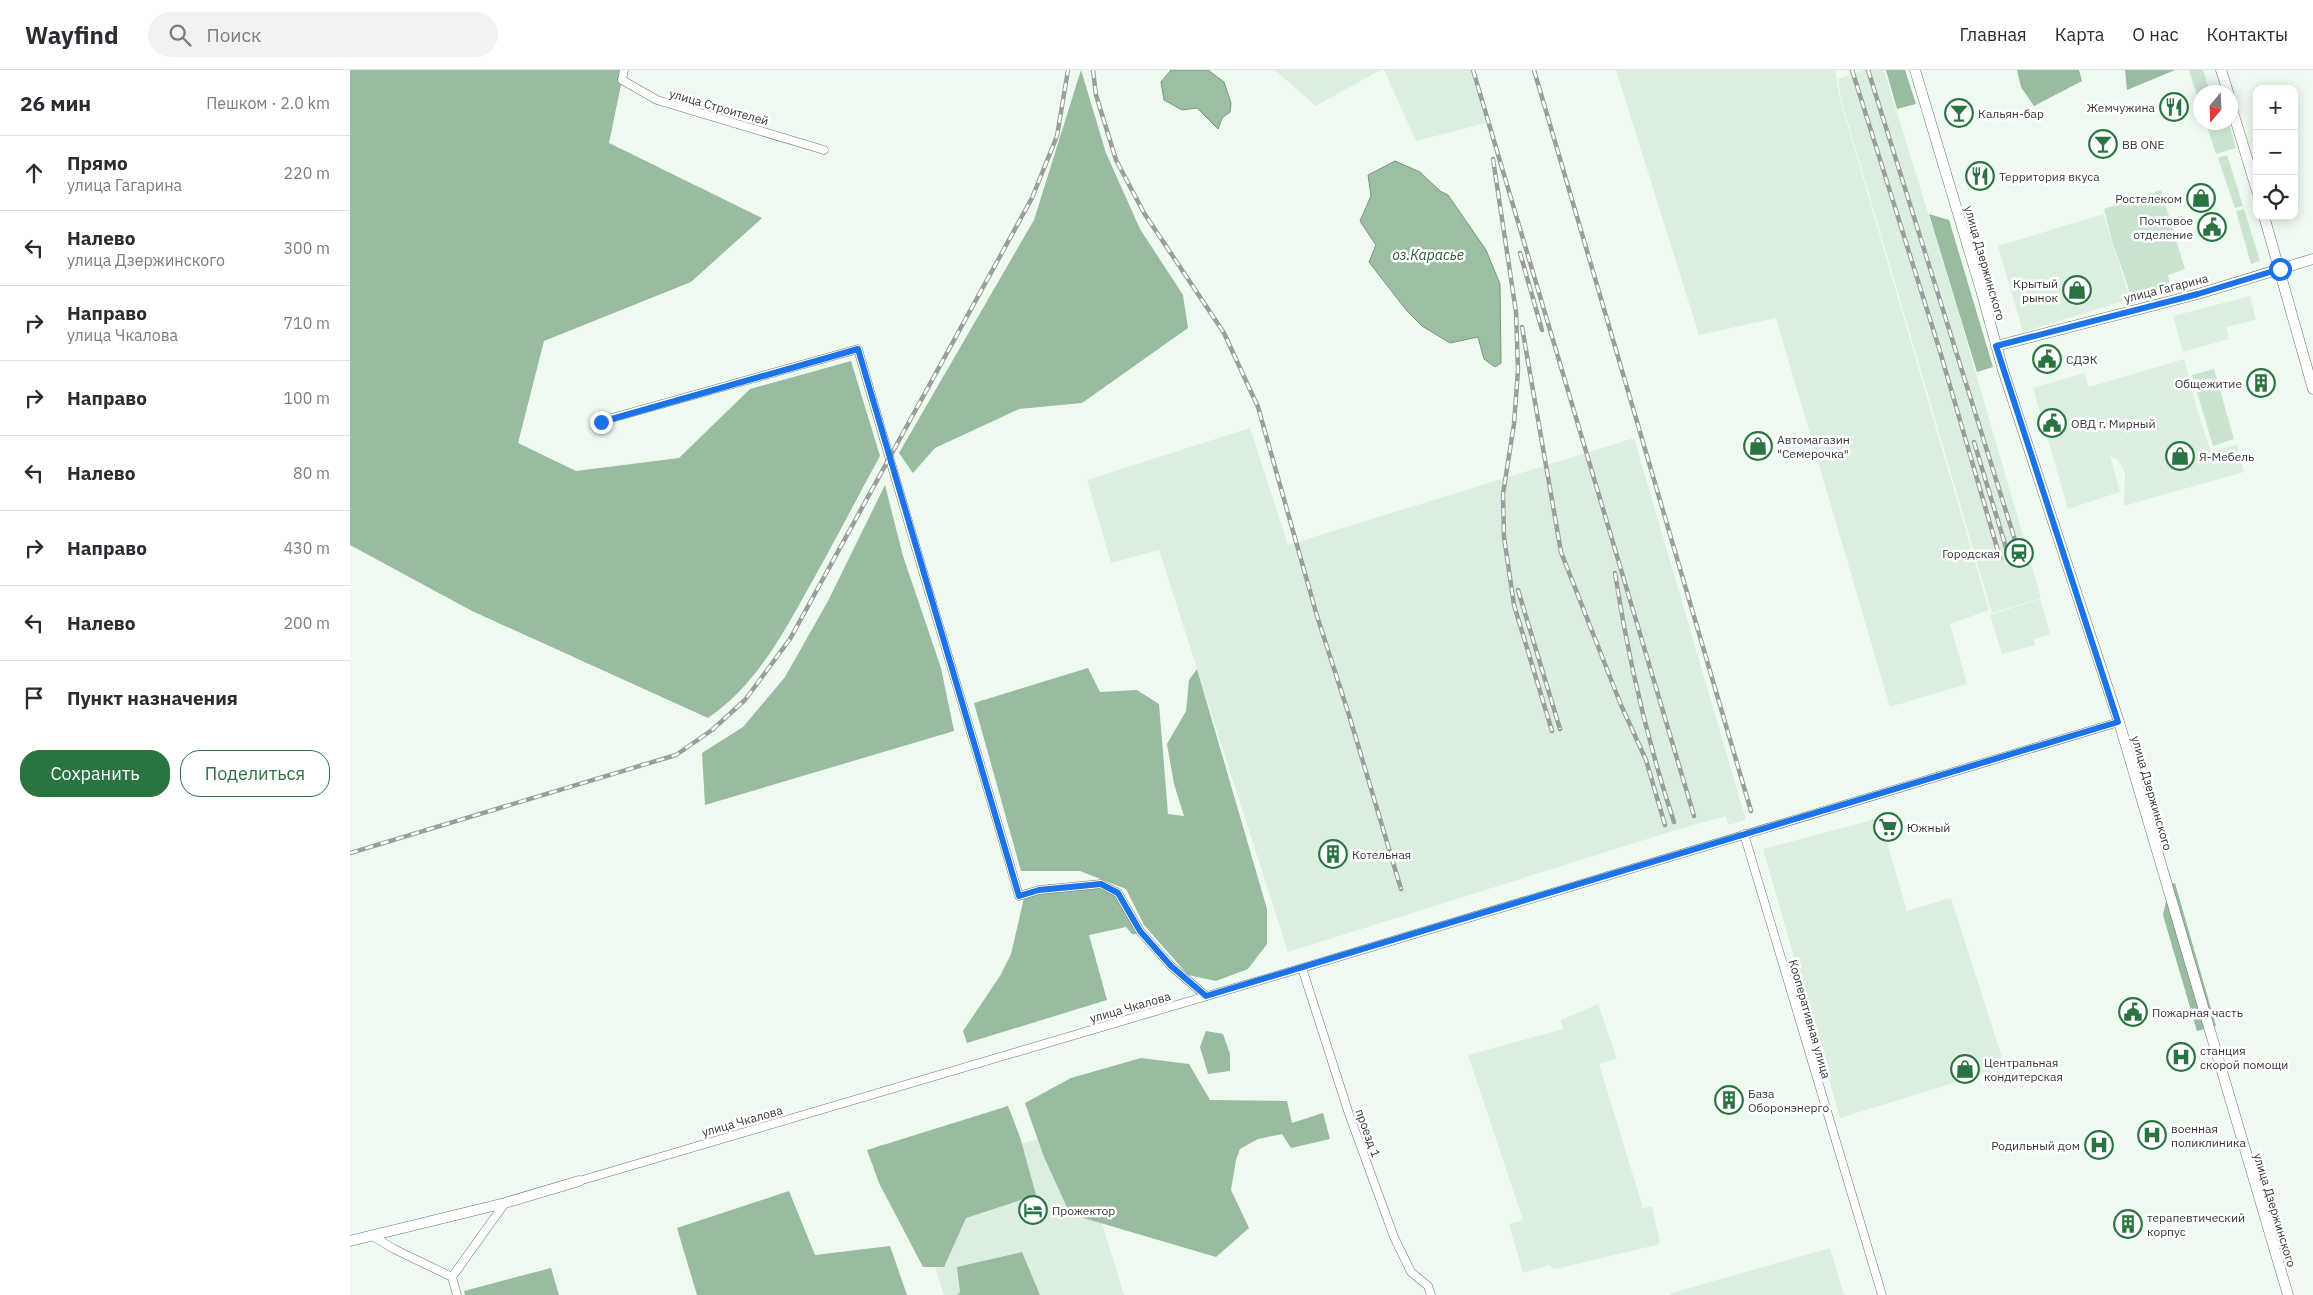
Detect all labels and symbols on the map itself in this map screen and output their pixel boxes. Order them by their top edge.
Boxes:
north arrow [2193,85,2238,130]
street label: улица Строителей [668,86,770,128]
restaurant icon: Жемчужина [2159,92,2189,122]
bar icon: Кальян-бар [1944,98,1974,128]
place label: Жемчужина [2086,100,2156,115]
place label: Кальян-бар [1978,106,2044,121]
bar icon: BB ONE [2088,129,2118,159]
place label: BB ONE [2122,137,2164,152]
restaurant icon: Территория вкуса [1965,161,1995,191]
place label: Территория вкуса [1999,169,2100,184]
shop icon: Ростелеком [2186,183,2216,213]
place label: Ростелеком [2115,191,2182,206]
street label: улица Дзержинского [1961,204,2009,322]
public building icon: Почтовое отделение [2197,212,2227,242]
place label: Почтовое отделение [2133,213,2193,242]
water label: оз.Карасье [1392,246,1464,264]
route start [2269,258,2292,281]
street label: улица Гагарина [2122,270,2210,306]
shop icon: Крытый рынок [2062,275,2092,305]
place label: Крытый рынок [2013,276,2058,305]
public building icon: СДЭК [2032,344,2062,374]
place label: СДЭК [2066,352,2098,367]
building icon: Общежитие [2246,368,2276,398]
place label: Общежитие [2175,376,2242,391]
public building icon: ОВД г. Мирный [2037,408,2067,438]
route end [590,411,613,434]
place label: ОВД г. Мирный [2071,416,2155,431]
shop icon: Автомагазин "Семерочка" [1743,431,1773,461]
place label: Автомагазин "Семерочка" [1777,432,1850,461]
shop icon: Я-Мебель [2165,441,2195,471]
place label: Я-Мебель [2199,449,2254,464]
station icon: Городская [2004,538,2034,568]
place label: Городская [1942,546,2000,561]
street label: улица Дзержинского [2128,734,2176,852]
supermarket icon: Южный [1873,812,1903,842]
place label: Южный [1907,820,1950,835]
building icon: Котельная [1318,839,1348,869]
place label: Котельная [1352,847,1411,862]
street label: Кооперативная улица [1786,958,1834,1081]
street label: улица Чкалова [1088,988,1173,1026]
public building icon: Пожарная часть [2118,997,2148,1027]
place label: Пожарная часть [2152,1005,2243,1020]
hospital icon: станция скорой помощи [2166,1042,2196,1072]
place label: станция скорой помощи [2200,1043,2288,1072]
shop icon: Центральная кондитерская [1950,1054,1980,1084]
place label: Центральная кондитерская [1984,1055,2063,1084]
building icon: База Оборонэнерго [1714,1085,1744,1115]
place label: База Оборонэнерго [1748,1086,1829,1115]
street label: улица Чкалова [700,1102,785,1140]
street label: проезд 1 [1352,1107,1384,1159]
hospital icon: военная поликлиника [2137,1120,2167,1150]
place label: военная поликлиника [2171,1121,2246,1150]
hospital icon: Родильный дом [2084,1130,2114,1160]
place label: Родильный дом [1991,1138,2080,1153]
street label: улица Дзержинского [2251,1151,2300,1269]
hotel icon: Прожектор [1018,1195,1048,1225]
place label: Прожектор [1052,1203,1115,1218]
building icon: терапевтический корпус [2113,1209,2143,1239]
place label: терапевтический корпус [2147,1210,2245,1239]

